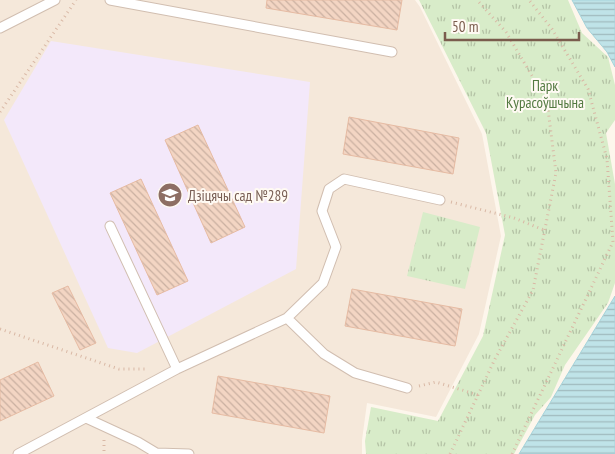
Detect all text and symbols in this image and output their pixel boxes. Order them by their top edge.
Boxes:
scale bar [445,10,579,42]
text: 50 m [452,17,478,36]
park label: Парк Курасоўшчына [506,76,584,112]
school or university icon: Дзіцячы сад №289 [157,182,183,208]
place label: Дзіцячы сад №289 [188,186,288,205]

